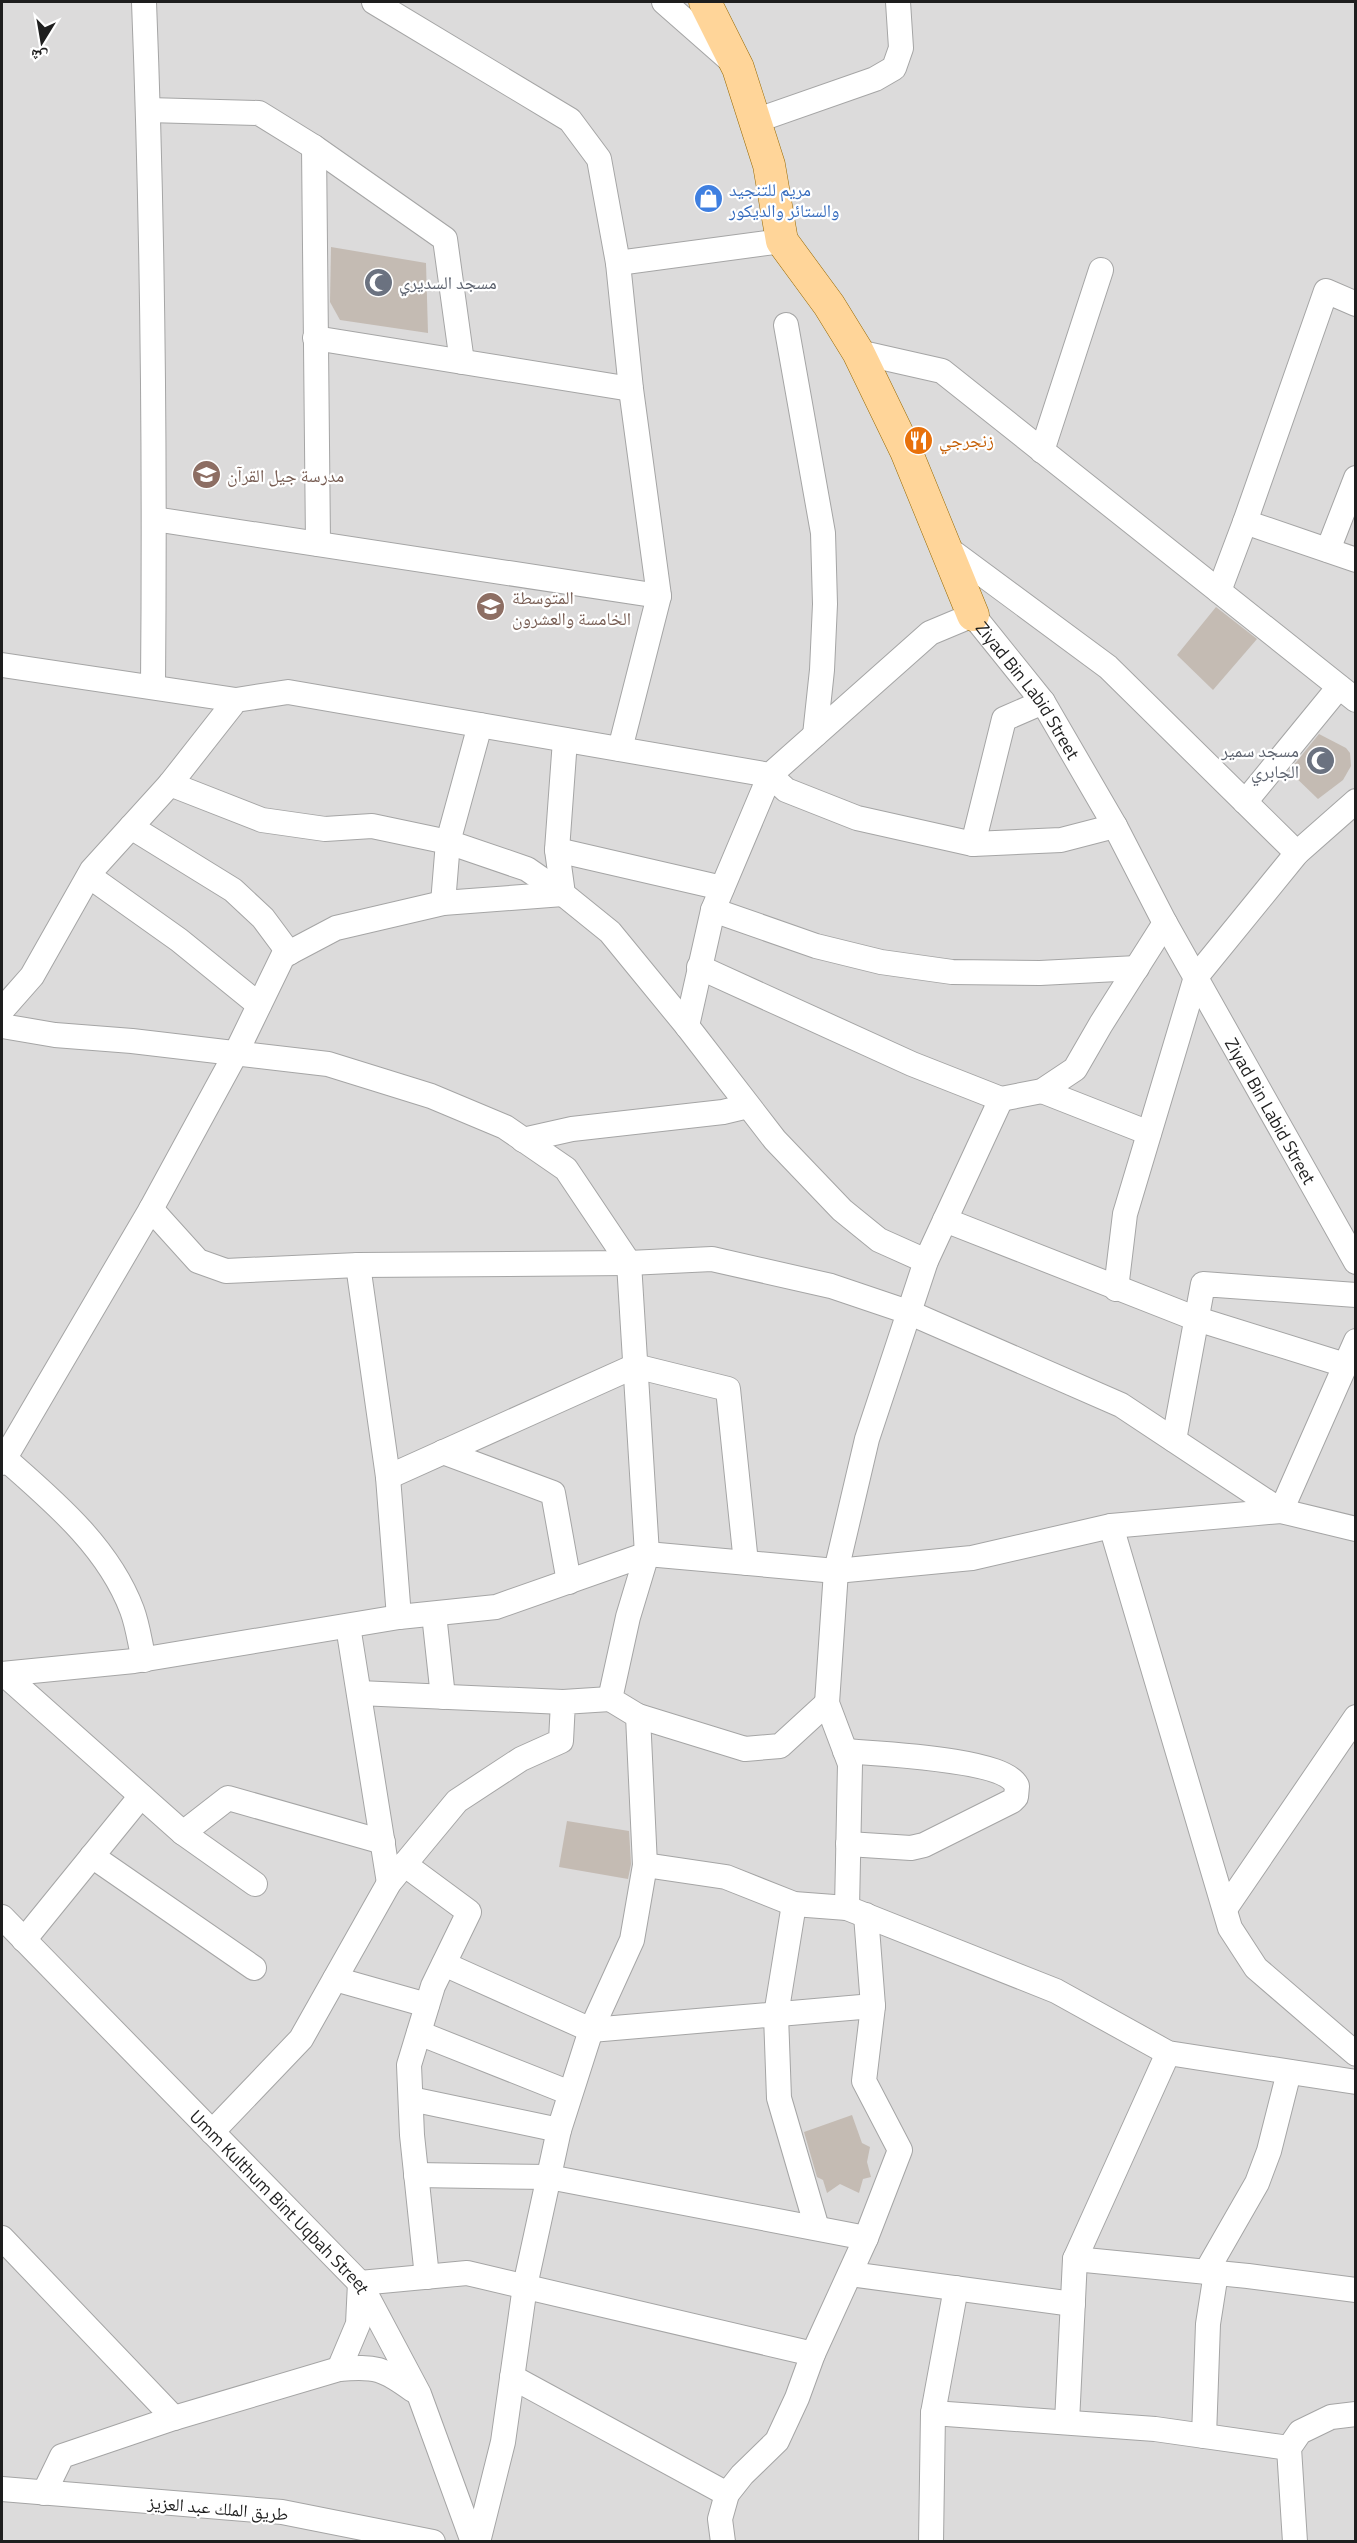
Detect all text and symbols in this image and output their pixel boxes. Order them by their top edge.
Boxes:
north arrow [12,12,72,72]
text: ش [28,43,50,70]
place label: مريم للتنجيد والستائر والديكور [728,176,840,224]
shop icon: مريم للتنجيد والستائر والديكور [692,183,724,215]
mosque icon: مسجد السديري [362,266,394,298]
place label: مسجد السديري [399,269,497,297]
restaurant icon: زنجرجي [902,424,934,456]
place label: زنجرجي [939,427,994,455]
school or university icon: مدرسة جيل القرآن [190,459,222,491]
place label: مدرسة جيل القرآن [227,462,344,489]
place label: المتوسطة الخامسة والعشرون [512,584,631,632]
school or university icon: المتوسطة الخامسة والعشرون [475,591,507,623]
street label: Ziyad Bin Labid Street [970,615,1087,765]
place label: مسجد سمير الجابري [1220,737,1299,786]
mosque icon: مسجد سمير الجابري [1304,744,1336,776]
street label: Ziyad Bin Labid Street [1219,1032,1323,1190]
street label: Umm Kulthum Bint Uqbah Street [184,2103,377,2299]
street label: طريق الملك عبد العزيز [146,2488,289,2528]

